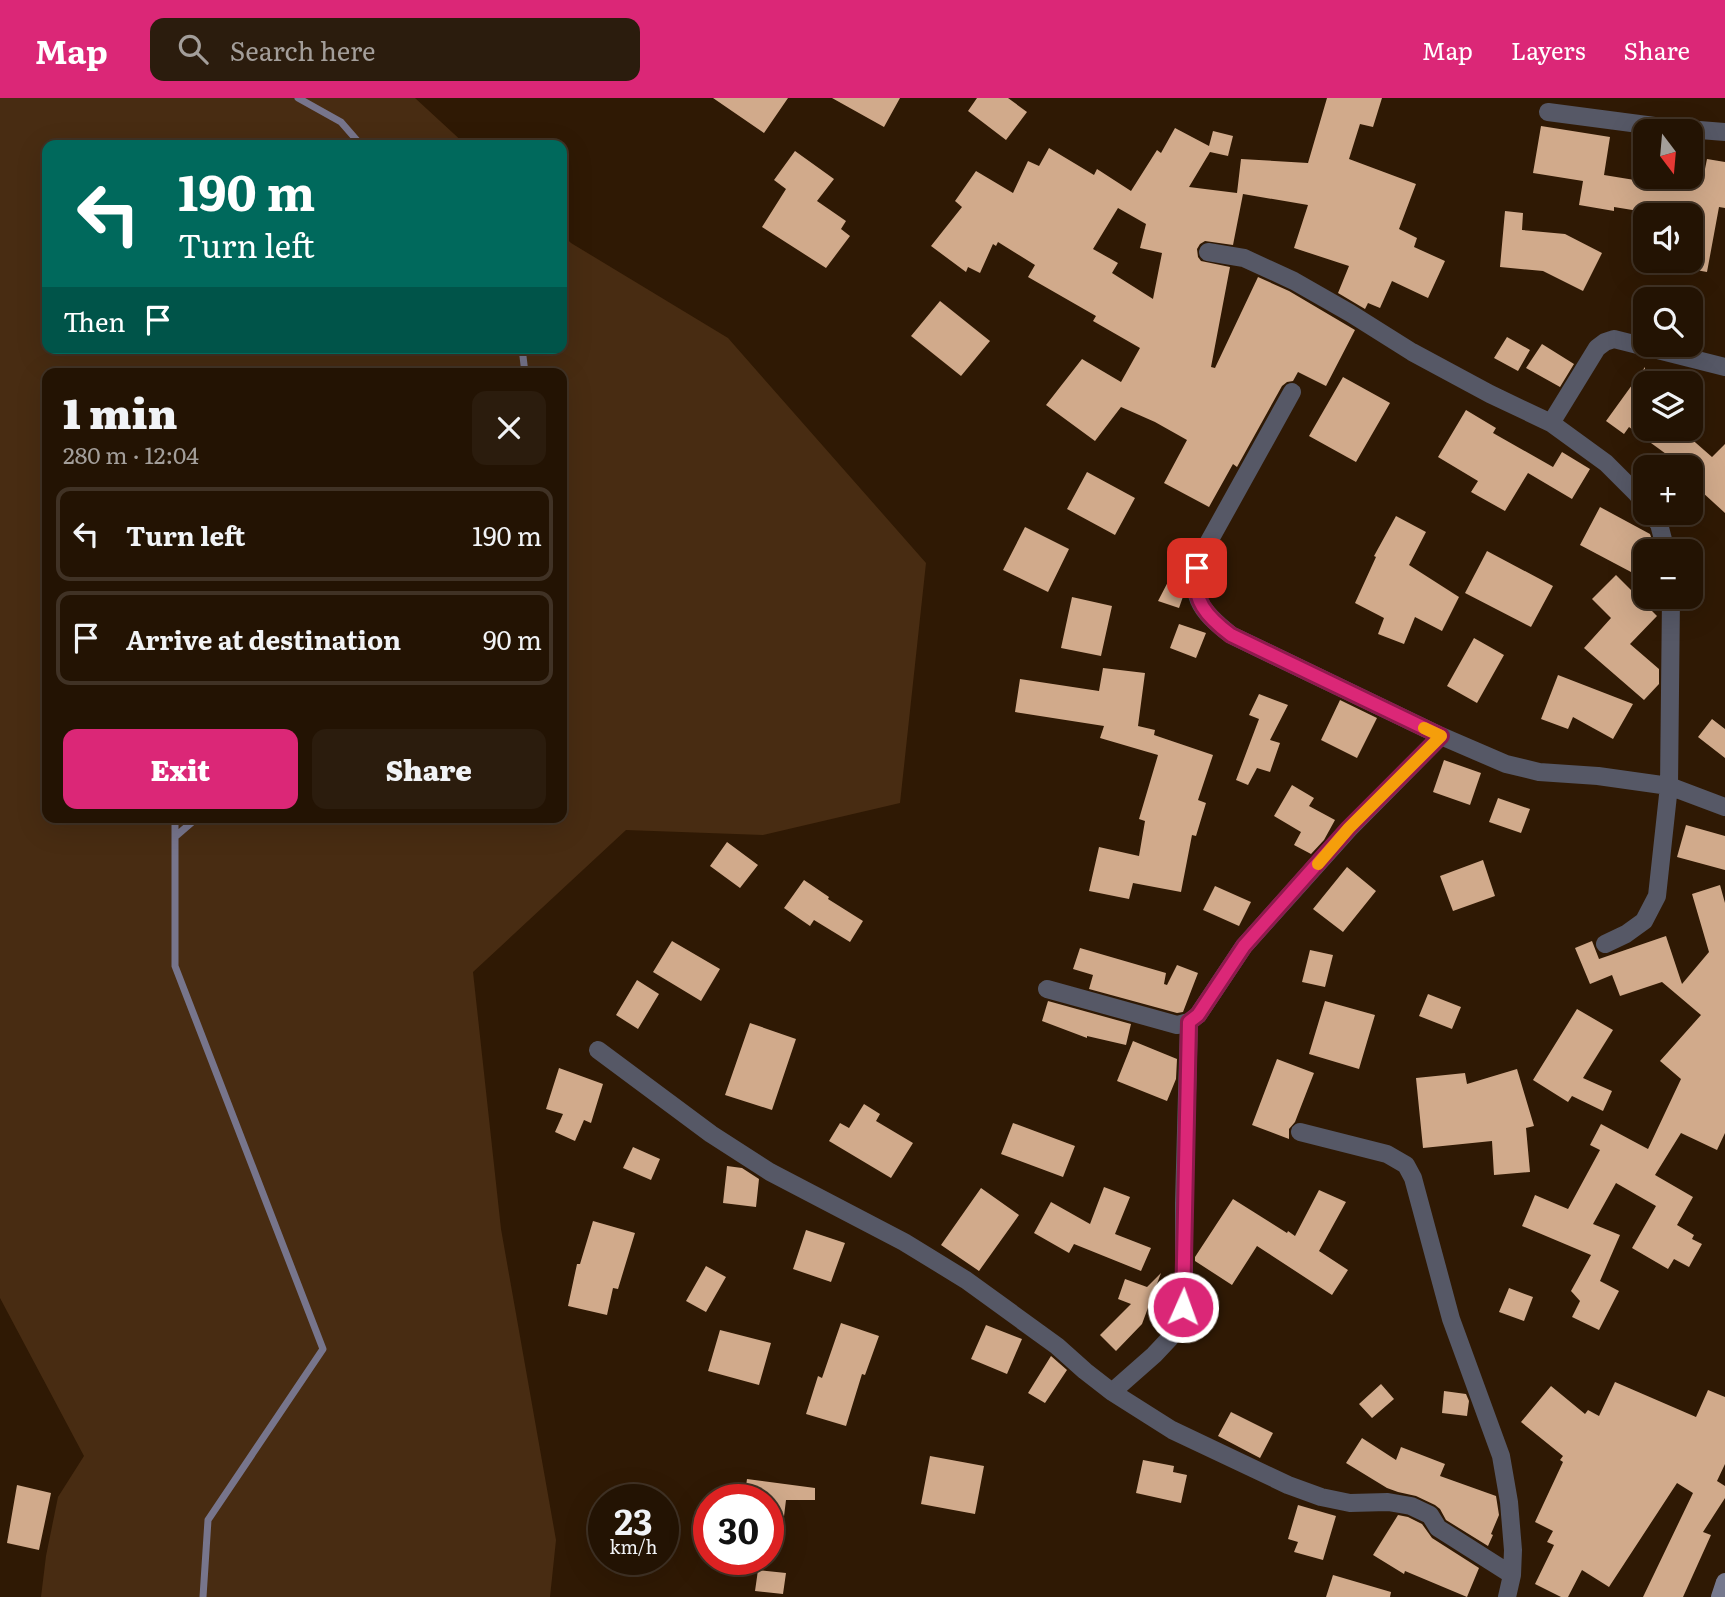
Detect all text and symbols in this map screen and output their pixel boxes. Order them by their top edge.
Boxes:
search box [150,18,640,81]
text: Map [35,25,108,74]
icon: search [174,30,212,68]
text: Search here [230,30,376,69]
text: Map [1422,32,1473,67]
text: Layers [1511,32,1585,67]
text: Share [1623,32,1690,67]
north arrow [1633,119,1703,189]
map controls [1633,119,1703,609]
text: 190 m [178,153,315,226]
icon: left [63,168,154,259]
button: sound [1633,203,1703,273]
text: Turn left [178,220,315,268]
button: search [1633,287,1703,357]
text: Then [63,301,125,340]
icon: arrive [139,301,177,339]
button: layers [1633,371,1703,441]
text: 1 min [63,380,178,442]
button: close [472,391,546,465]
text: 280 m · 12:04 [63,437,199,471]
button: + [1633,455,1703,525]
icon: left [67,515,105,553]
text: Turn left [126,515,245,554]
text: 190 m [472,515,542,554]
pin [1167,538,1227,598]
button: − [1633,539,1703,609]
icon: arrive [1178,549,1216,587]
icon: arrive [67,619,105,657]
text: Arrive at destination [126,619,401,658]
text: 90 m [483,619,542,658]
button: Exit [63,729,298,809]
button: Share [312,729,546,809]
position arrow [1146,1270,1220,1344]
speed limit sign: 30 [693,1484,784,1575]
text: 23 [614,1494,653,1546]
text: km/h [610,1533,657,1560]

